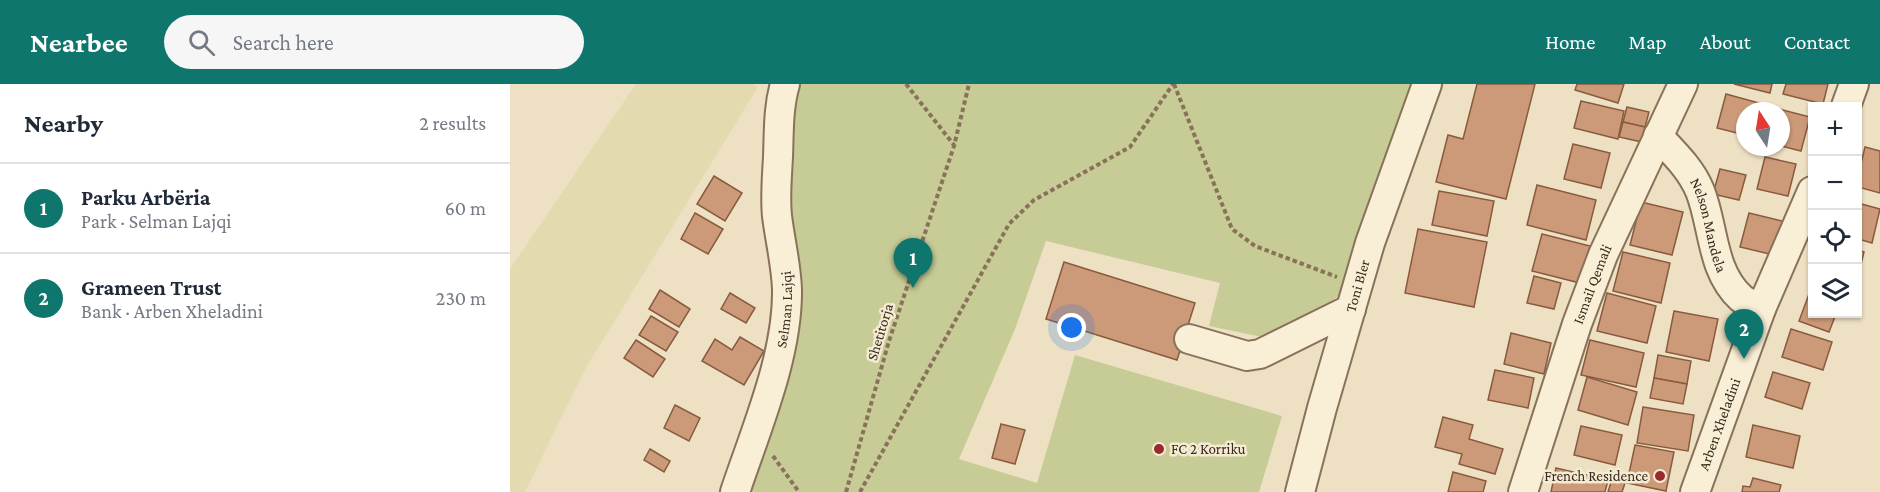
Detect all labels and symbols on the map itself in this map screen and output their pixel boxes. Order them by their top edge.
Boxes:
north arrow [1736,102,1790,156]
street label: Nelson Mandela [1687,175,1730,275]
pin: 1 [894,238,932,288]
street label: Ismail Qemali [1570,242,1615,326]
street label: Toni Bler [1342,257,1373,314]
street label: Selman Lajqi [773,270,796,349]
street label: Shetitorja [864,301,897,363]
pin: 2 [1724,310,1764,359]
your location [1057,313,1086,342]
street label: Arben Xheladini [1695,376,1743,473]
place label: FC 2 Korriku [1171,441,1246,457]
marker: FC 2 Korriku [1152,442,1166,456]
place label: French Residence [1544,468,1648,484]
marker: French Residence [1653,469,1667,483]

